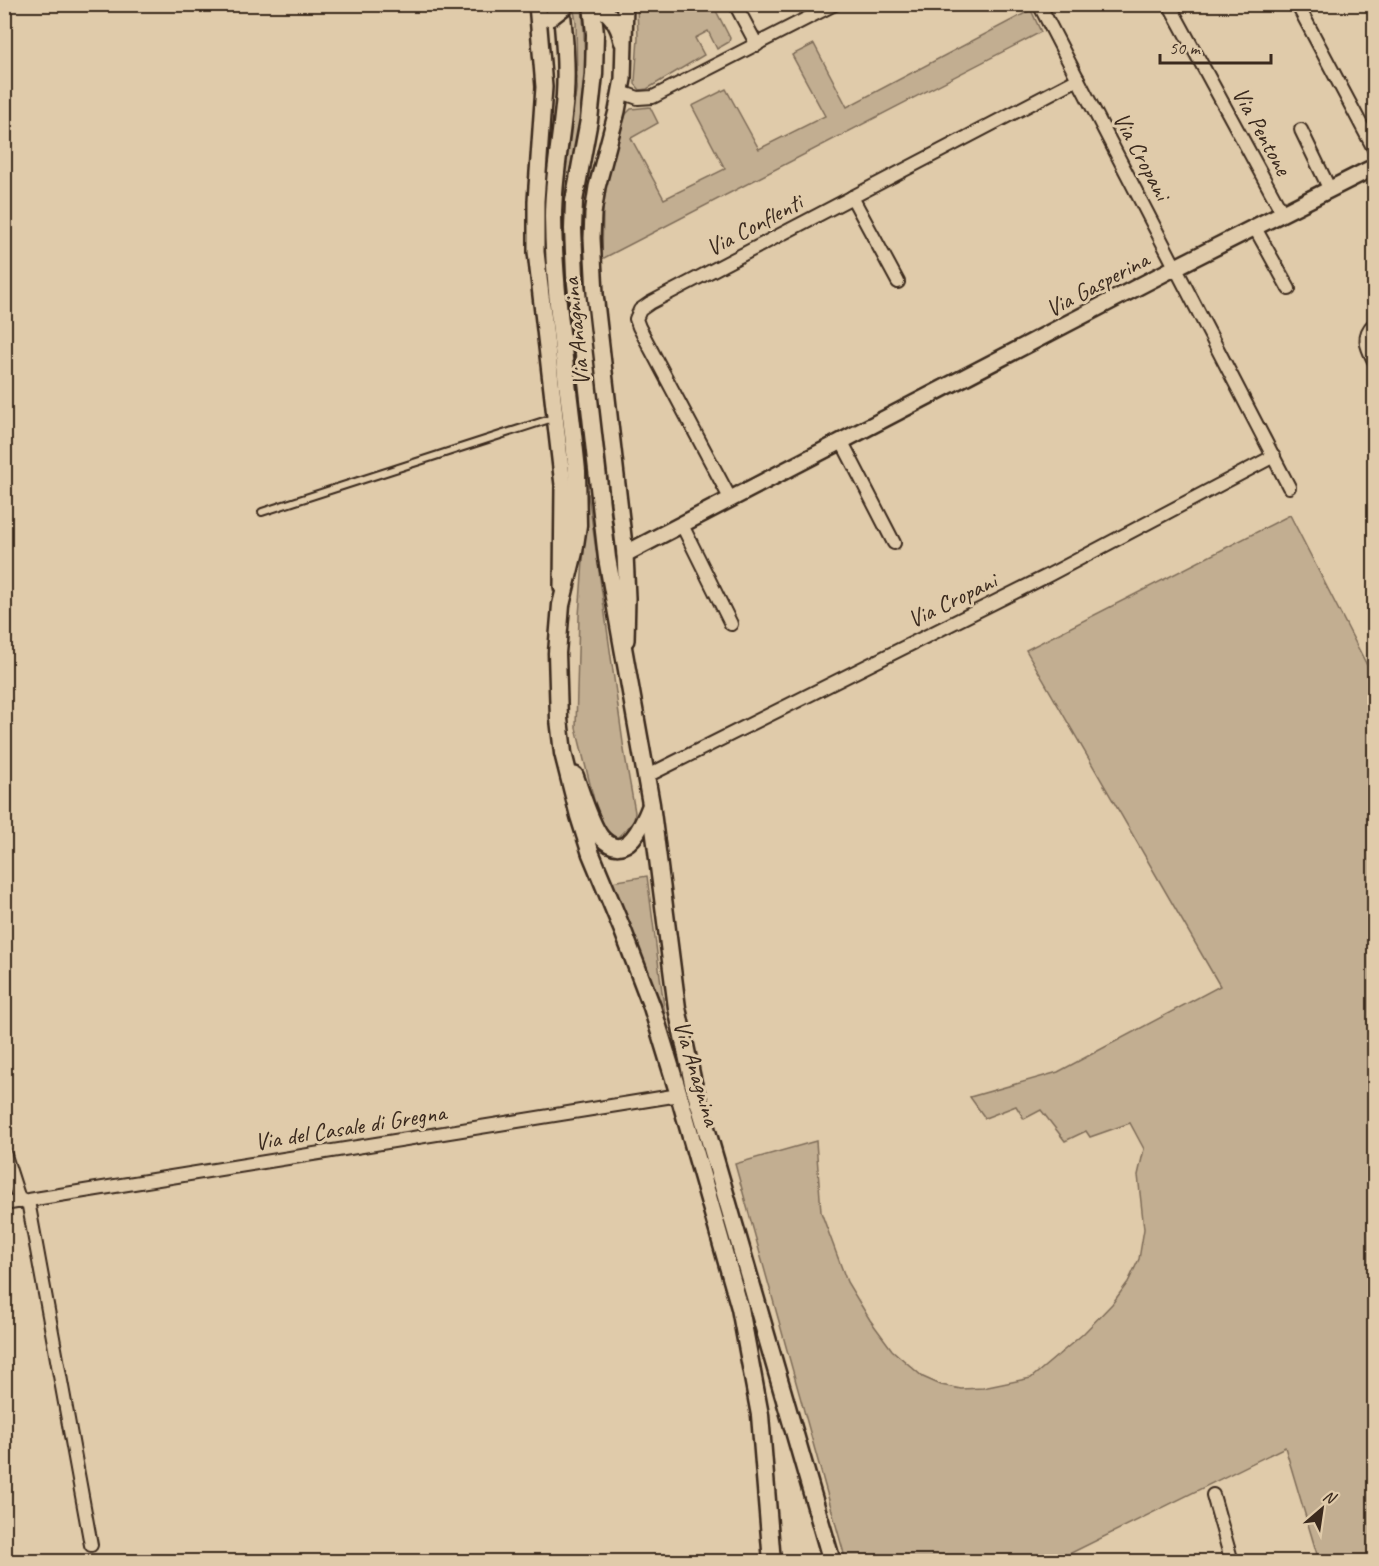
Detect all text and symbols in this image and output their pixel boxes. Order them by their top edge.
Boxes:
scale bar [1160,27,1271,65]
text: 50 m [1169,37,1202,59]
street label: Via Pentone [1226,82,1299,182]
street label: Via Cropani [1106,107,1179,207]
street label: Via Conflenti [701,186,809,263]
street label: Via Gasperina [1040,243,1156,324]
street label: Via Anagnina [555,275,597,387]
street label: Via Cropani [903,565,1004,634]
street label: Via Anagnina [667,1017,728,1131]
street label: Via del Casale di Gregna [252,1097,450,1157]
north arrow [1292,1479,1352,1539]
text: N [1320,1486,1341,1509]

